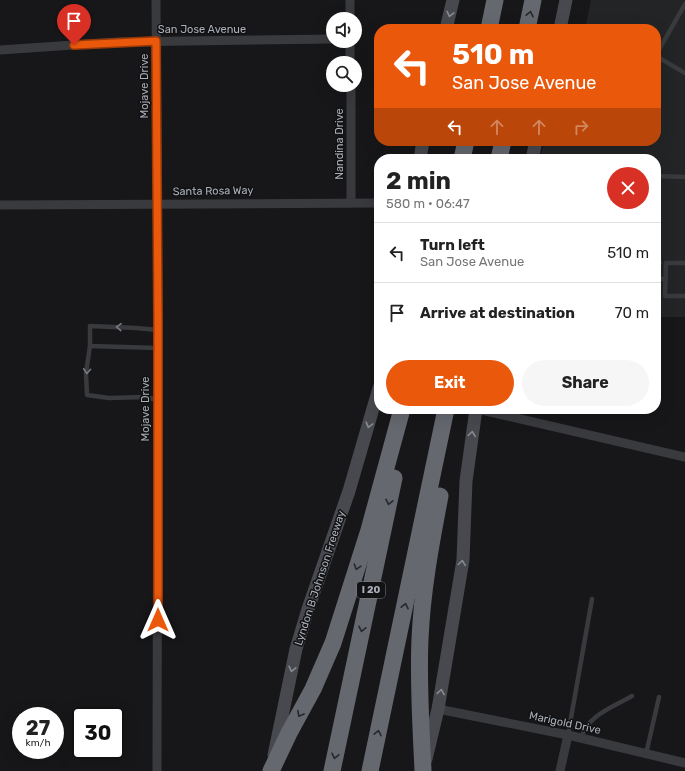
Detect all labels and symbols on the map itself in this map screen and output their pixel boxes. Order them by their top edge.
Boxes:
pin [57,4,91,45]
one-way arrow [446,11,454,18]
one-way arrow [525,11,533,18]
street label: San Jose Avenue [158,23,246,36]
street label: Mojave Drive [138,53,151,119]
street label: Nandina Drive [333,108,346,180]
street label: Santa Rosa Way [172,184,254,198]
one-way arrow [116,323,122,331]
one-way arrow [82,368,91,374]
street label: Mojave Drive [139,376,152,442]
one-way arrow [365,422,374,429]
one-way arrow [467,431,476,437]
one-way arrow [386,499,394,505]
street label: Lyndon B Johnson Freeway [292,509,348,647]
one-way arrow [457,560,466,566]
one-way arrow [353,564,362,571]
road number: I 20 [357,582,385,598]
position arrow [137,599,179,641]
one-way arrow [400,603,408,609]
one-way arrow [359,626,367,632]
one-way arrow [288,666,296,672]
one-way arrow [436,688,445,695]
speed limit sign: 30 [72,707,124,759]
street label: Marigold Drive [528,709,602,737]
one-way arrow [297,710,304,717]
one-way arrow [373,730,382,736]
one-way arrow [332,753,340,759]

